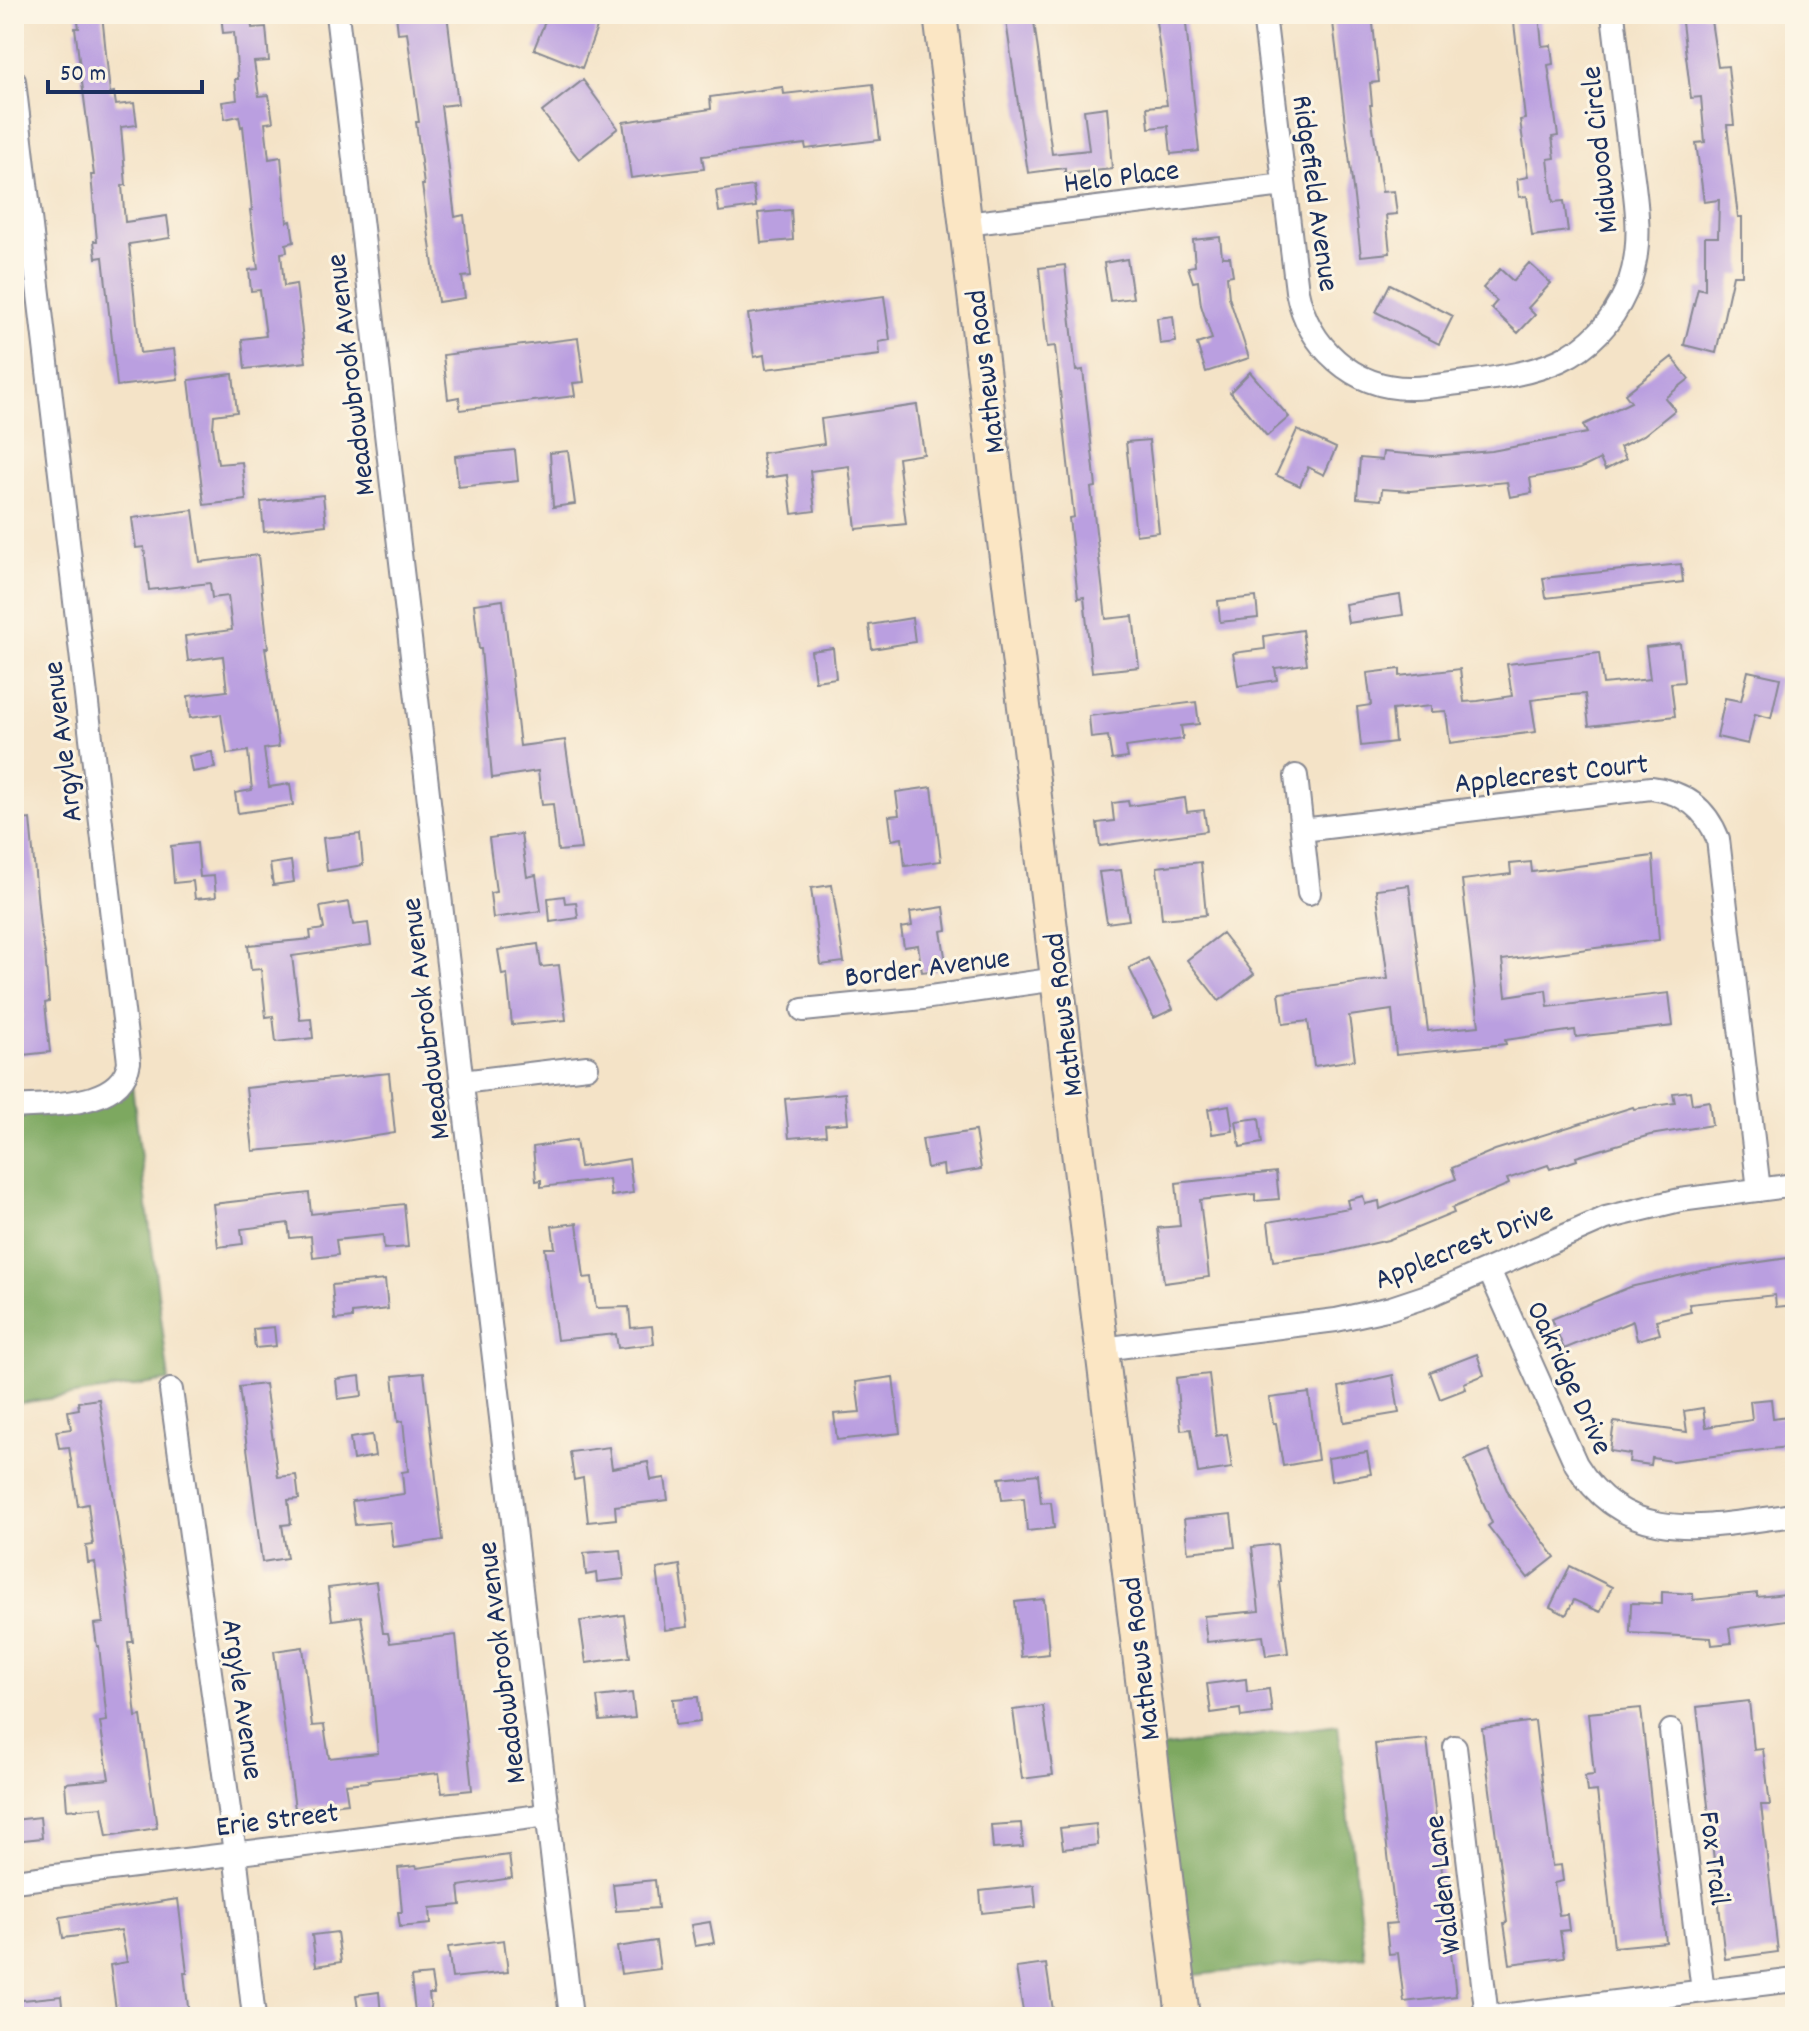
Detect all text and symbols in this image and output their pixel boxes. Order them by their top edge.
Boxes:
scale bar [48,44,202,94]
text: 50 m [60,58,106,92]
street label: Midwood Circle [1572,64,1633,235]
street label: Ridgefield Avenue [1277,93,1348,295]
street label: Helo Place [1061,151,1182,208]
street label: Meadowbrook Avenue [317,251,390,498]
street label: Mathews Road [957,287,1020,456]
street label: Argyle Avenue [34,658,97,825]
street label: Applecrest Court [1452,745,1651,808]
street label: Meadowbrook Avenue [392,895,465,1142]
street label: Mathews Road [1035,930,1098,1099]
street label: Border Avenue [843,939,1013,1002]
street label: Applecrest Drive [1369,1193,1560,1304]
street label: Oakridge Drive [1513,1295,1621,1463]
street label: Meadowbrook Avenue [468,1539,541,1786]
street label: Mathews Road [1112,1574,1175,1743]
street label: Argyle Avenue [207,1616,272,1783]
street label: Erie Street [214,1794,341,1851]
street label: Fox Trail [1684,1809,1739,1908]
street label: Walden Lane [1416,1812,1475,1956]

